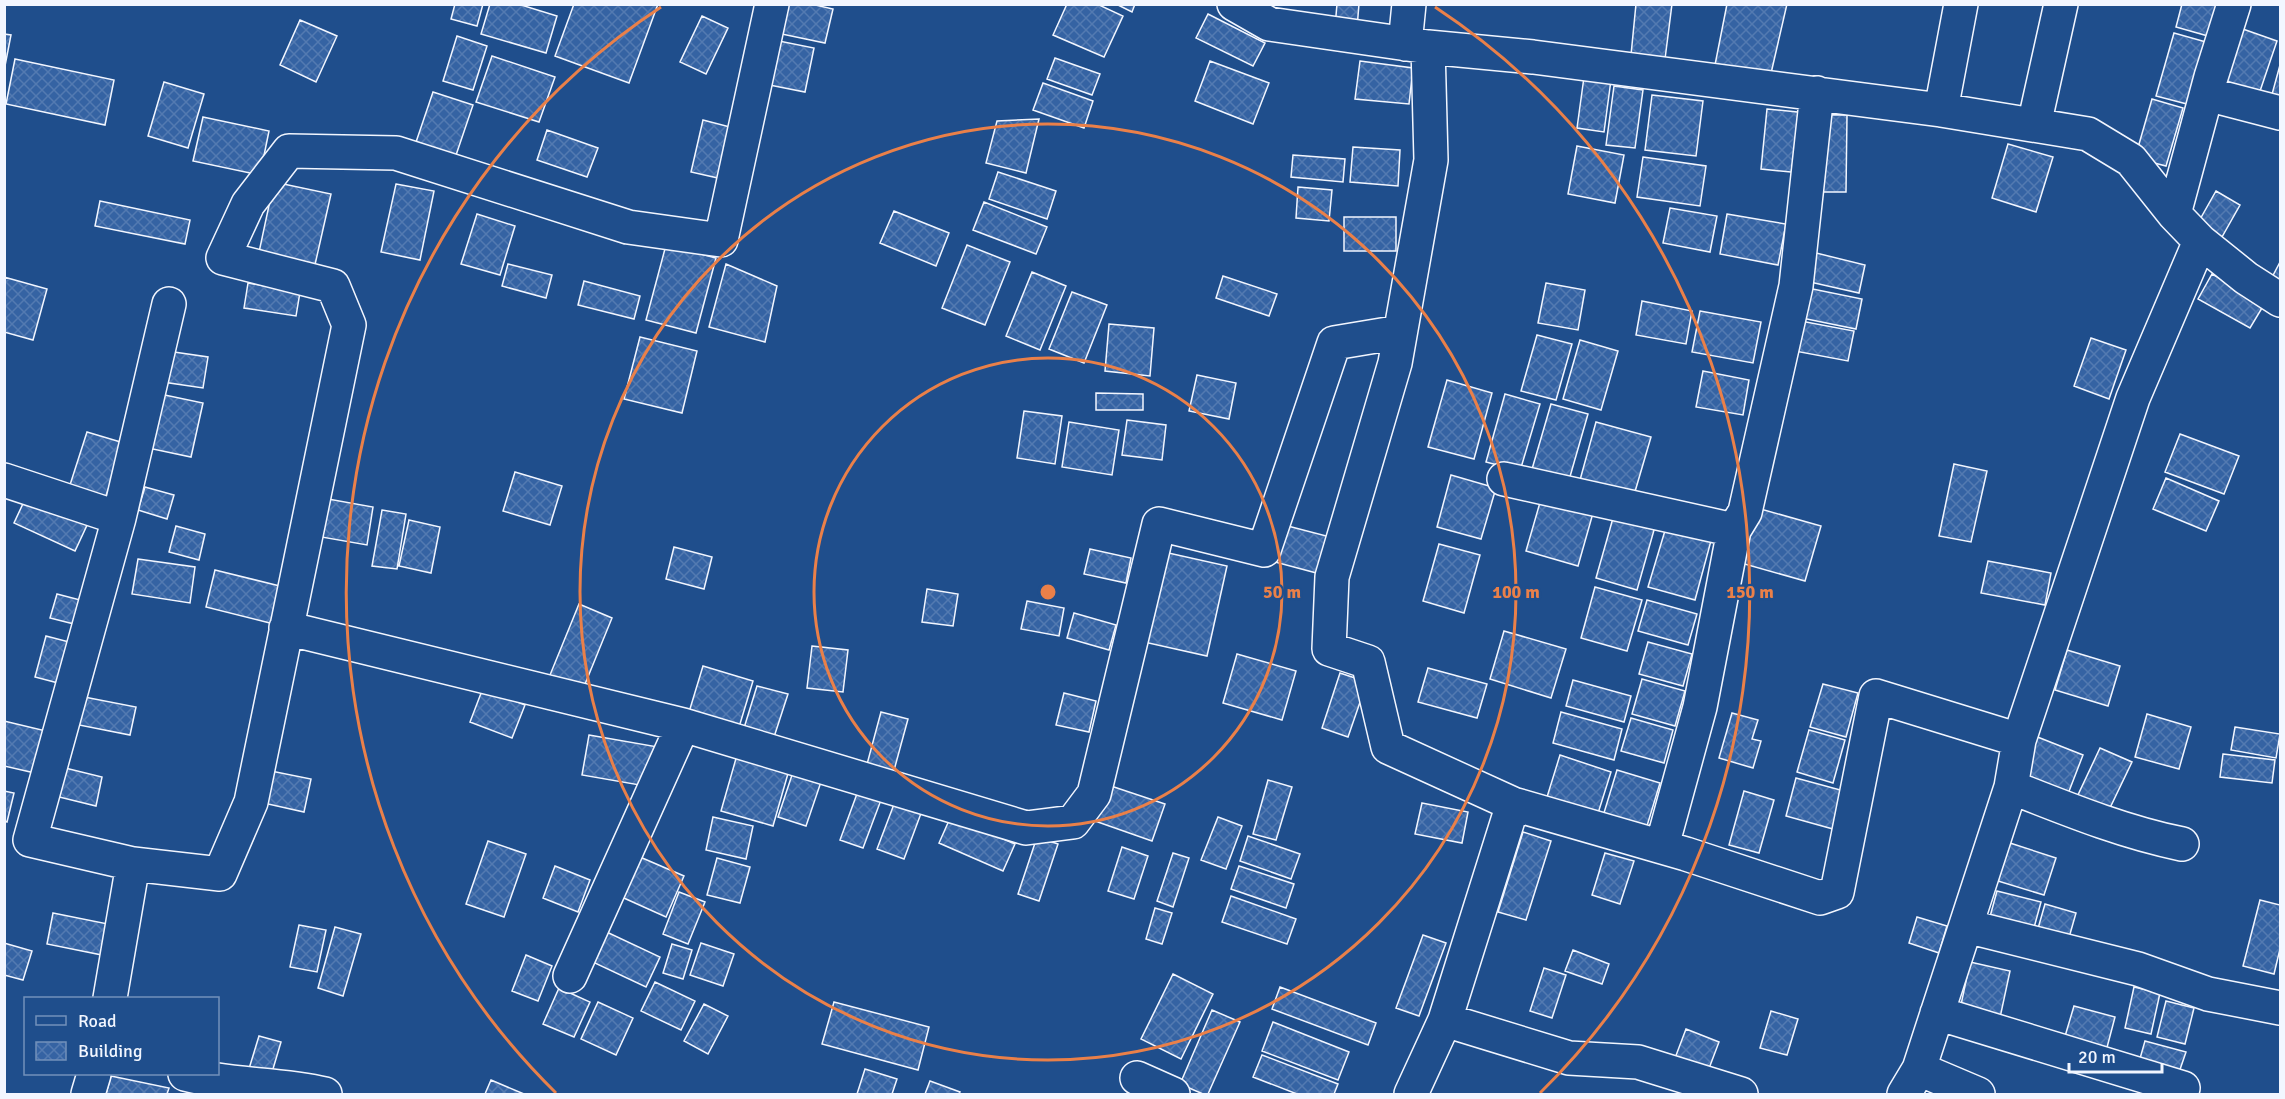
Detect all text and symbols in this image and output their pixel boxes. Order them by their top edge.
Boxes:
text: 50 m [1263,581,1301,603]
text: 100 m [1492,581,1540,603]
text: 150 m [1726,581,1774,603]
centre of rings [1038,582,1058,602]
legend [24,997,219,1075]
text: Road [78,1010,117,1032]
scale bar [2069,1036,2162,1074]
text: Building [78,1040,142,1062]
text: 20 m [2078,1046,2116,1068]

